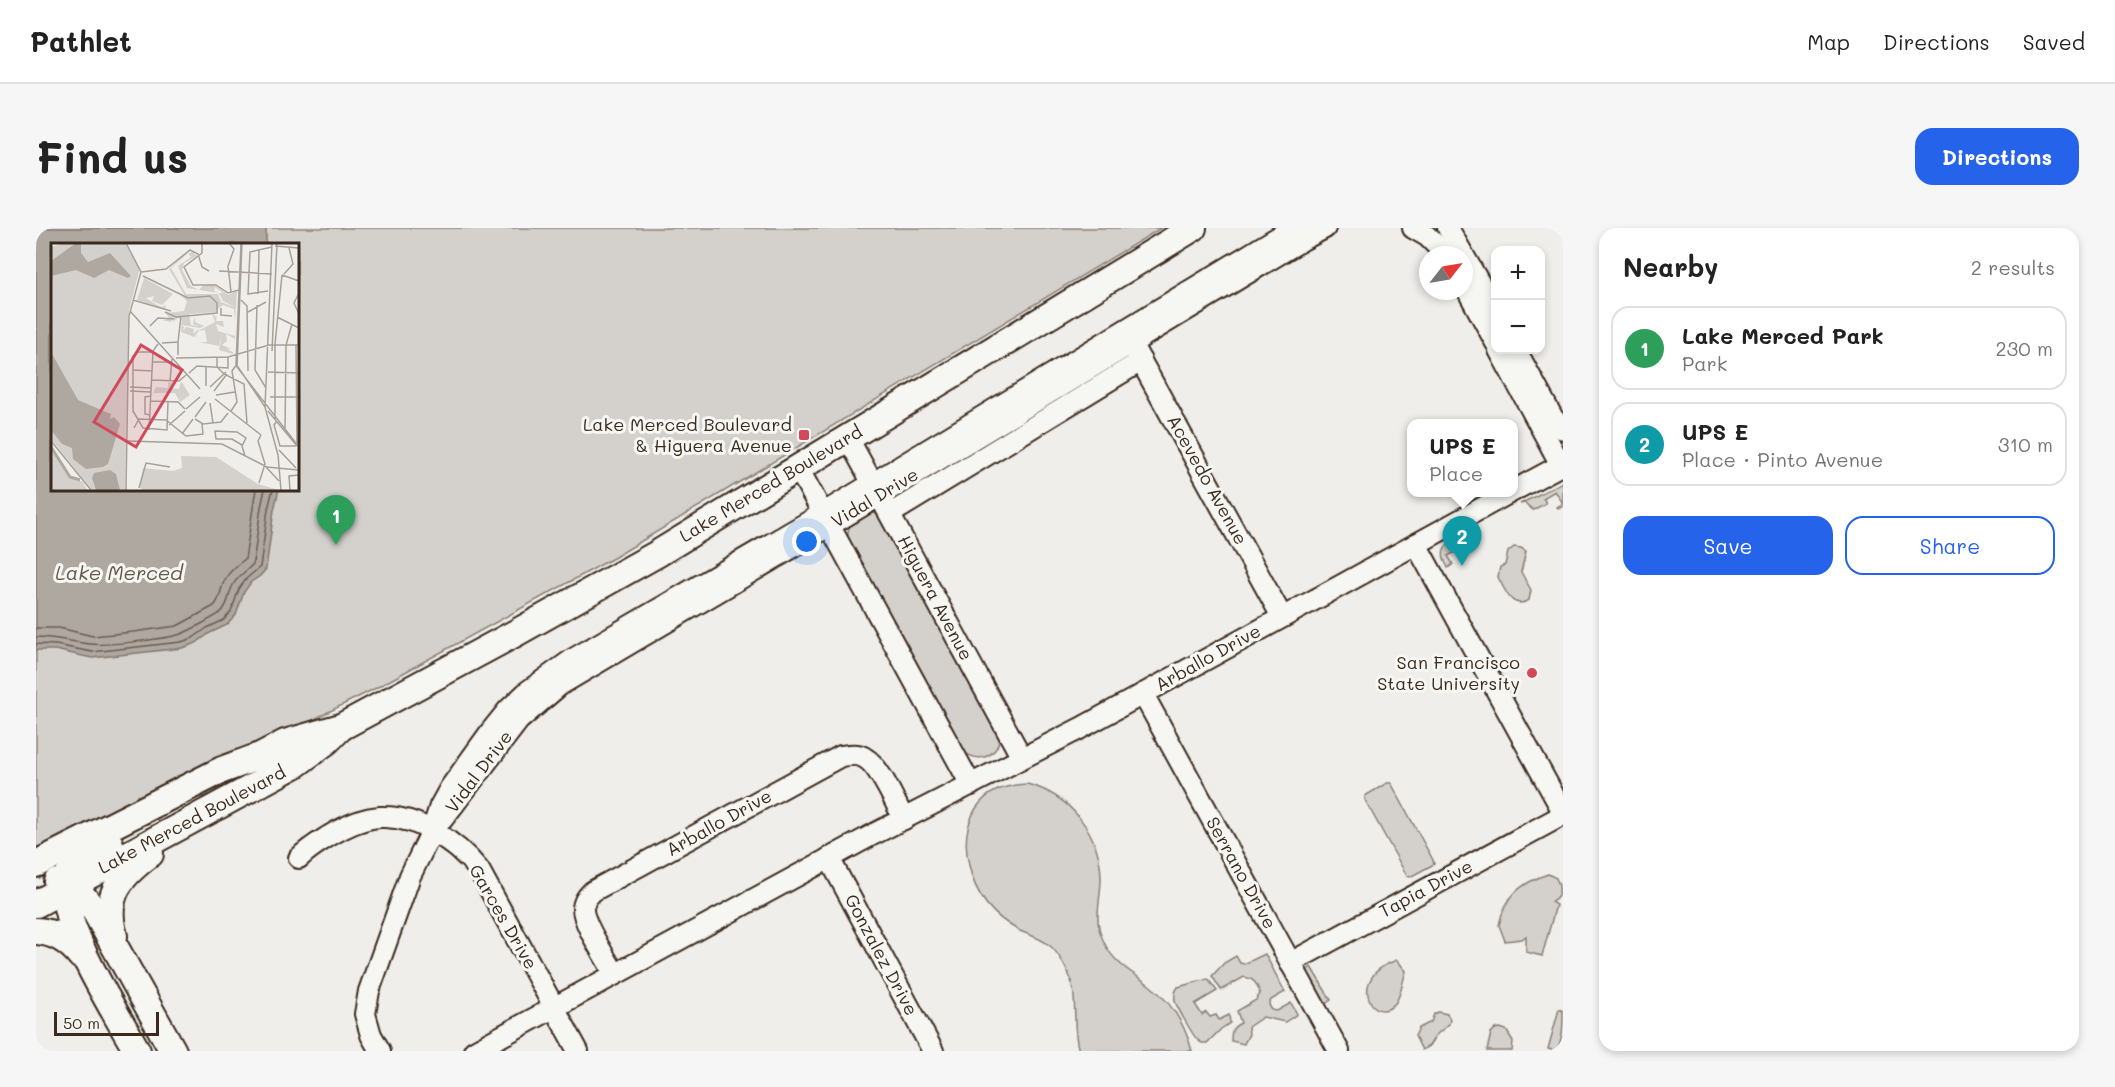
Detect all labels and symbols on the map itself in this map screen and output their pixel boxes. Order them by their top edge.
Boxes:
inset map [51,243,298,490]
north arrow [1419,246,1473,300]
street label: Acevedo Avenue [1162,410,1254,549]
place label: Lake Merced Boulevard & Higuera Avenue [583,412,792,457]
street label: Lake Merced Boulevard [675,419,866,547]
marker: Lake Merced Boulevard & Higuera Avenue [797,428,811,442]
street label: Vidal Drive [826,462,922,533]
pin: 1 [316,496,356,545]
pin: 2 [1442,516,1482,566]
your location [792,527,821,556]
street label: Higuera Avenue [893,531,979,664]
water label: Lake Merced [55,559,184,585]
street label: Arballo Drive [1150,618,1265,696]
place label: San Francisco State University [1377,650,1520,695]
marker: San Francisco State University [1525,666,1539,680]
street label: Vidal Drive [439,725,517,818]
street label: Lake Merced Boulevard [94,759,289,879]
street label: Arballo Drive [661,783,776,861]
street label: Serrano Drive [1201,812,1283,933]
street label: Tapia Drive [1375,853,1476,923]
street label: Garces Drive [464,860,544,973]
street label: Gonzalez Drive [840,890,924,1019]
scale bar [54,1009,159,1036]

